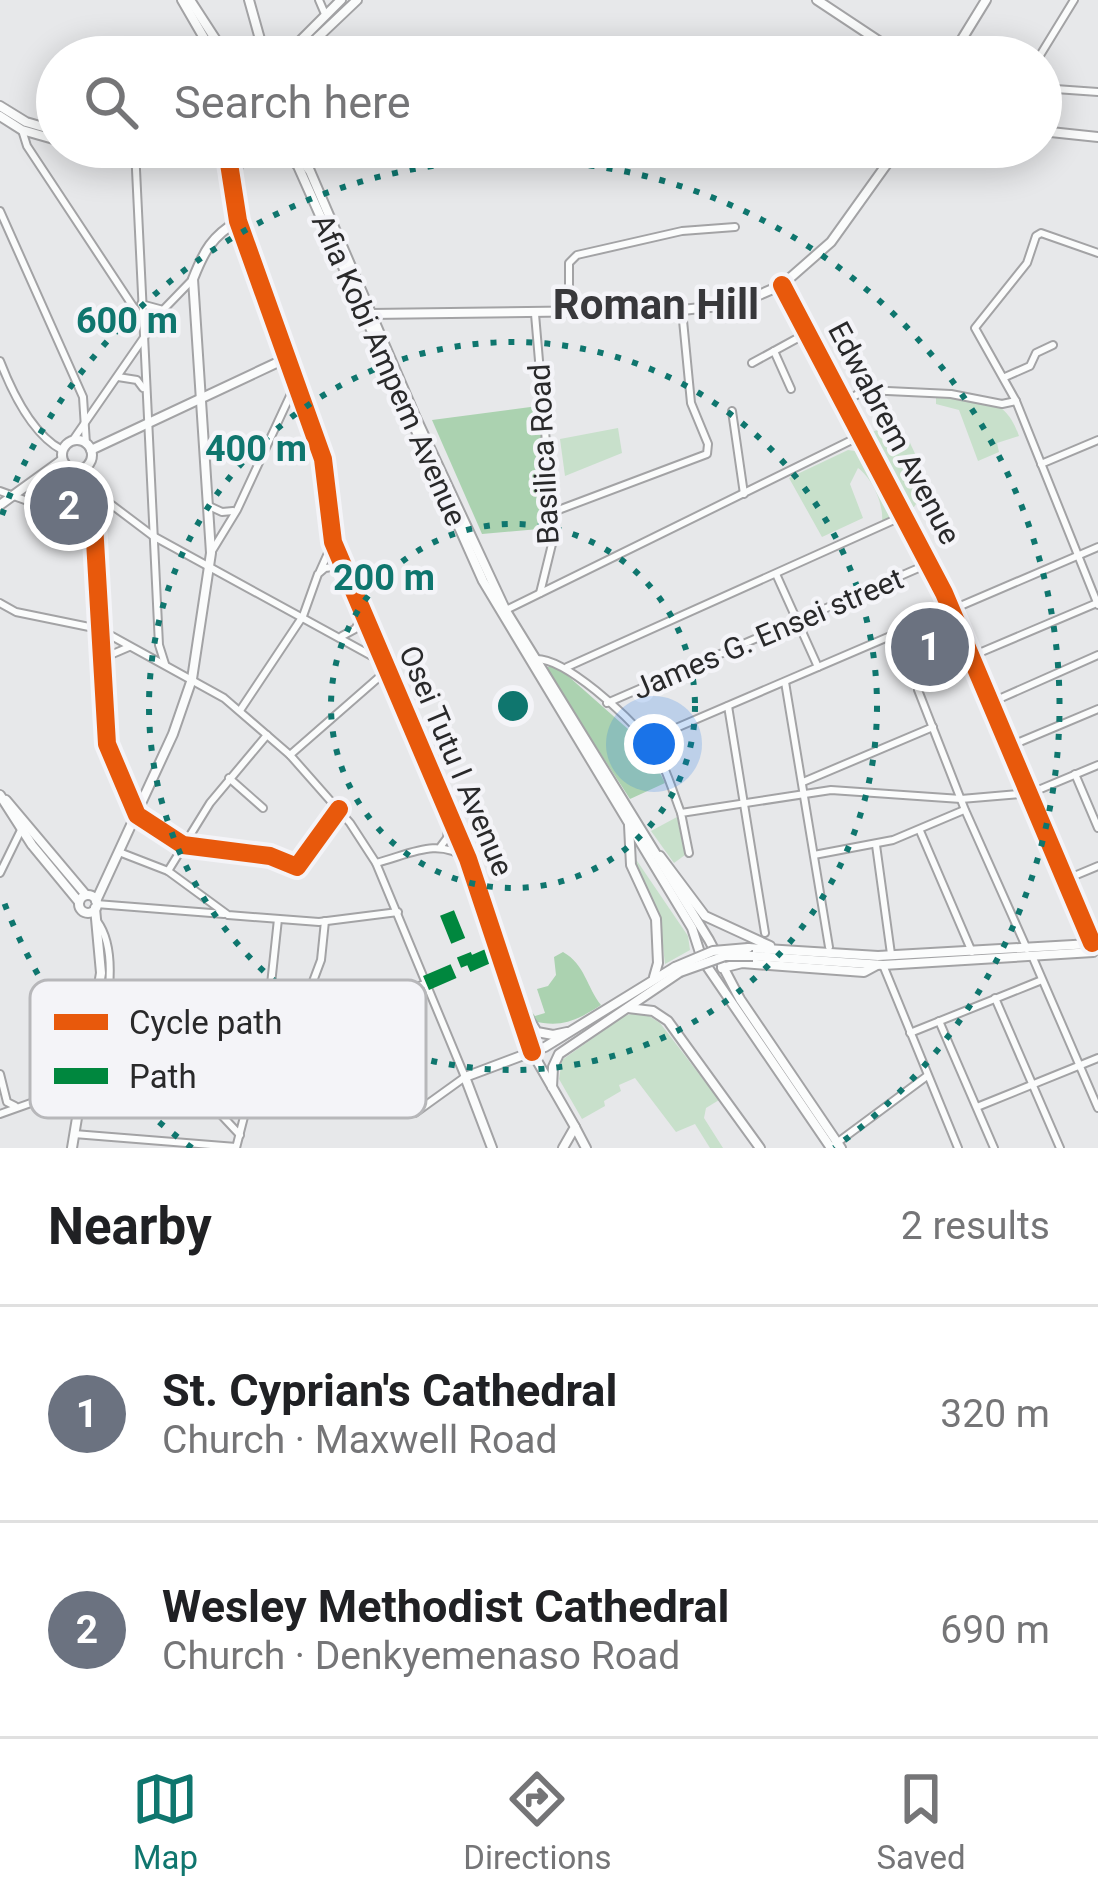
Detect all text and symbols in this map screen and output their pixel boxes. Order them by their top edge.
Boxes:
search box [36,36,1062,168]
icon: search [78,69,144,135]
text: Search here [174,76,411,129]
street label: Afia Kobi Ampem Avenue [305,208,474,531]
district label: Roman Hill [553,280,759,329]
text: 600 m [76,300,178,342]
street label: Edwabrem Avenue [821,315,968,550]
street label: Basilica Road [521,363,566,545]
text: 400 m [205,428,307,470]
pin: 2 [30,461,108,551]
text: 200 m [333,557,435,599]
street label: James G. Ensei street [627,561,908,706]
pin: 1 [891,602,969,692]
street label: Osei Tutu I Avenue [392,640,521,881]
centre of rings [492,685,534,727]
your location [624,714,684,774]
legend [30,980,426,1118]
text: Cycle path [129,1003,282,1042]
text: Path [129,1057,197,1096]
text: Nearby [48,1197,212,1256]
text: 2 results [901,1203,1050,1249]
text: St. Cyprian's Cathedral [162,1364,617,1417]
text: 1 [76,1391,98,1437]
text: 320 m [940,1391,1050,1437]
text: Church · Maxwell Road [162,1417,557,1463]
text: Wesley Methodist Cathedral [162,1580,730,1633]
text: 2 [76,1607,98,1653]
text: 690 m [940,1607,1050,1653]
text: Church · Denkyemenaso Road [162,1633,680,1679]
tab: Map [132,1766,198,1877]
tab: Directions [463,1766,612,1877]
tab: Saved [876,1766,966,1877]

